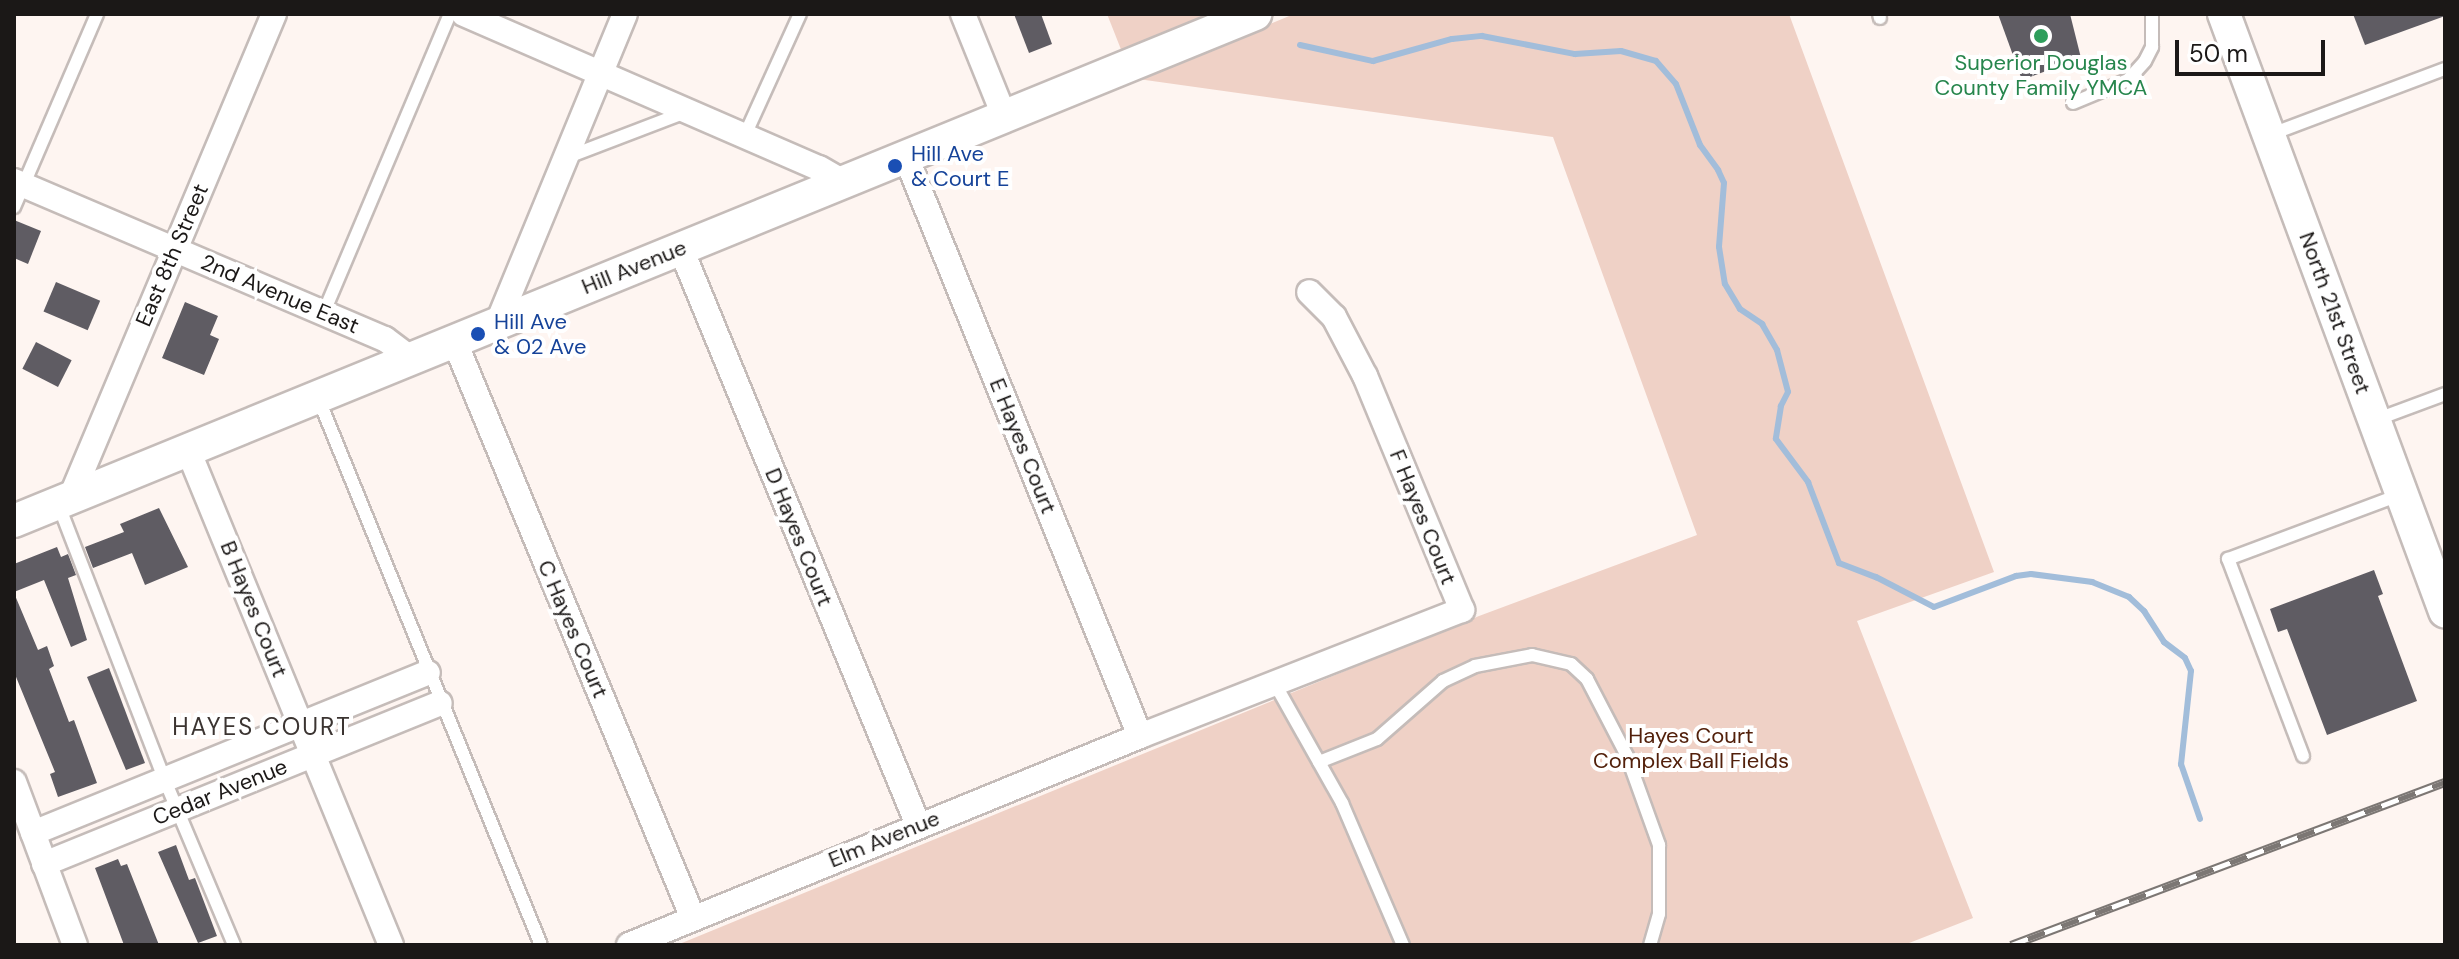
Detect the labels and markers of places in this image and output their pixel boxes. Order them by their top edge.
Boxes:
marker: Superior Douglas County Family YMCA [2032,27,2050,45]
place label: Superior Douglas County Family YMCA [1935,49,2147,100]
place label: Hill Ave & Court E [911,140,1009,192]
marker: Hill Ave & Court E [886,157,904,175]
place label: Hill Ave & 02 Ave [494,308,586,360]
marker: Hill Ave & 02 Ave [469,325,487,343]

